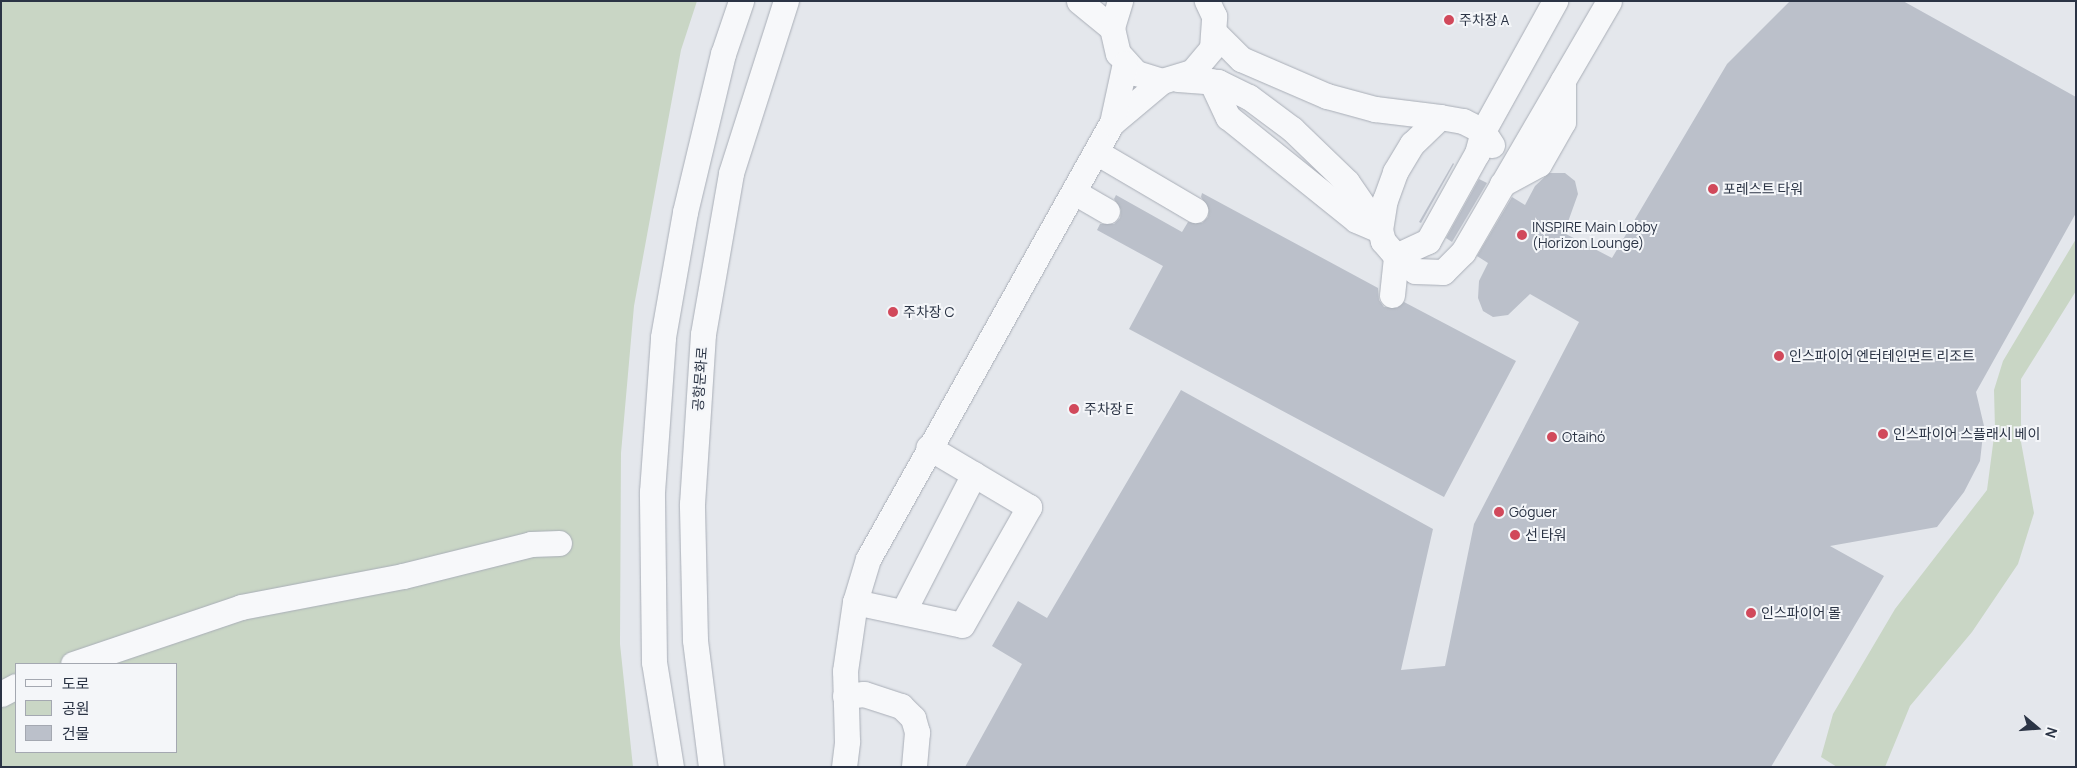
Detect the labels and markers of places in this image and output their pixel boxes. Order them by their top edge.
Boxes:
place label: 주차장 A [1459,12,1509,28]
marker: 주차장 A [1443,14,1455,26]
place label: 포레스트 타워 [1723,181,1803,197]
marker: 포레스트 타워 [1707,183,1719,195]
place label: INSPIRE Main Lobby (Horizon Lounge) [1532,219,1658,252]
marker: INSPIRE Main Lobby (Horizon Lounge) [1516,229,1528,241]
place label: 주차장 C [903,304,954,320]
marker: 주차장 C [887,306,899,318]
place label: 인스파이어 엔터테인먼트 리조트 [1789,348,1975,364]
marker: 인스파이어 엔터테인먼트 리조트 [1773,350,1785,362]
place label: 주차장 E [1084,401,1133,417]
marker: 주차장 E [1068,403,1080,415]
place label: 인스파이어 스플래시 베이 [1893,426,2040,442]
marker: 인스파이어 스플래시 베이 [1877,428,1889,440]
place label: Otaihó [1562,429,1605,445]
marker: Otaihó [1546,431,1558,443]
place label: Góguer [1509,504,1557,520]
marker: Góguer [1493,506,1505,518]
place label: 선 타워 [1525,527,1566,543]
marker: 선 타워 [1509,529,1521,541]
place label: 인스파이어 몰 [1761,605,1841,621]
marker: 인스파이어 몰 [1745,607,1757,619]

